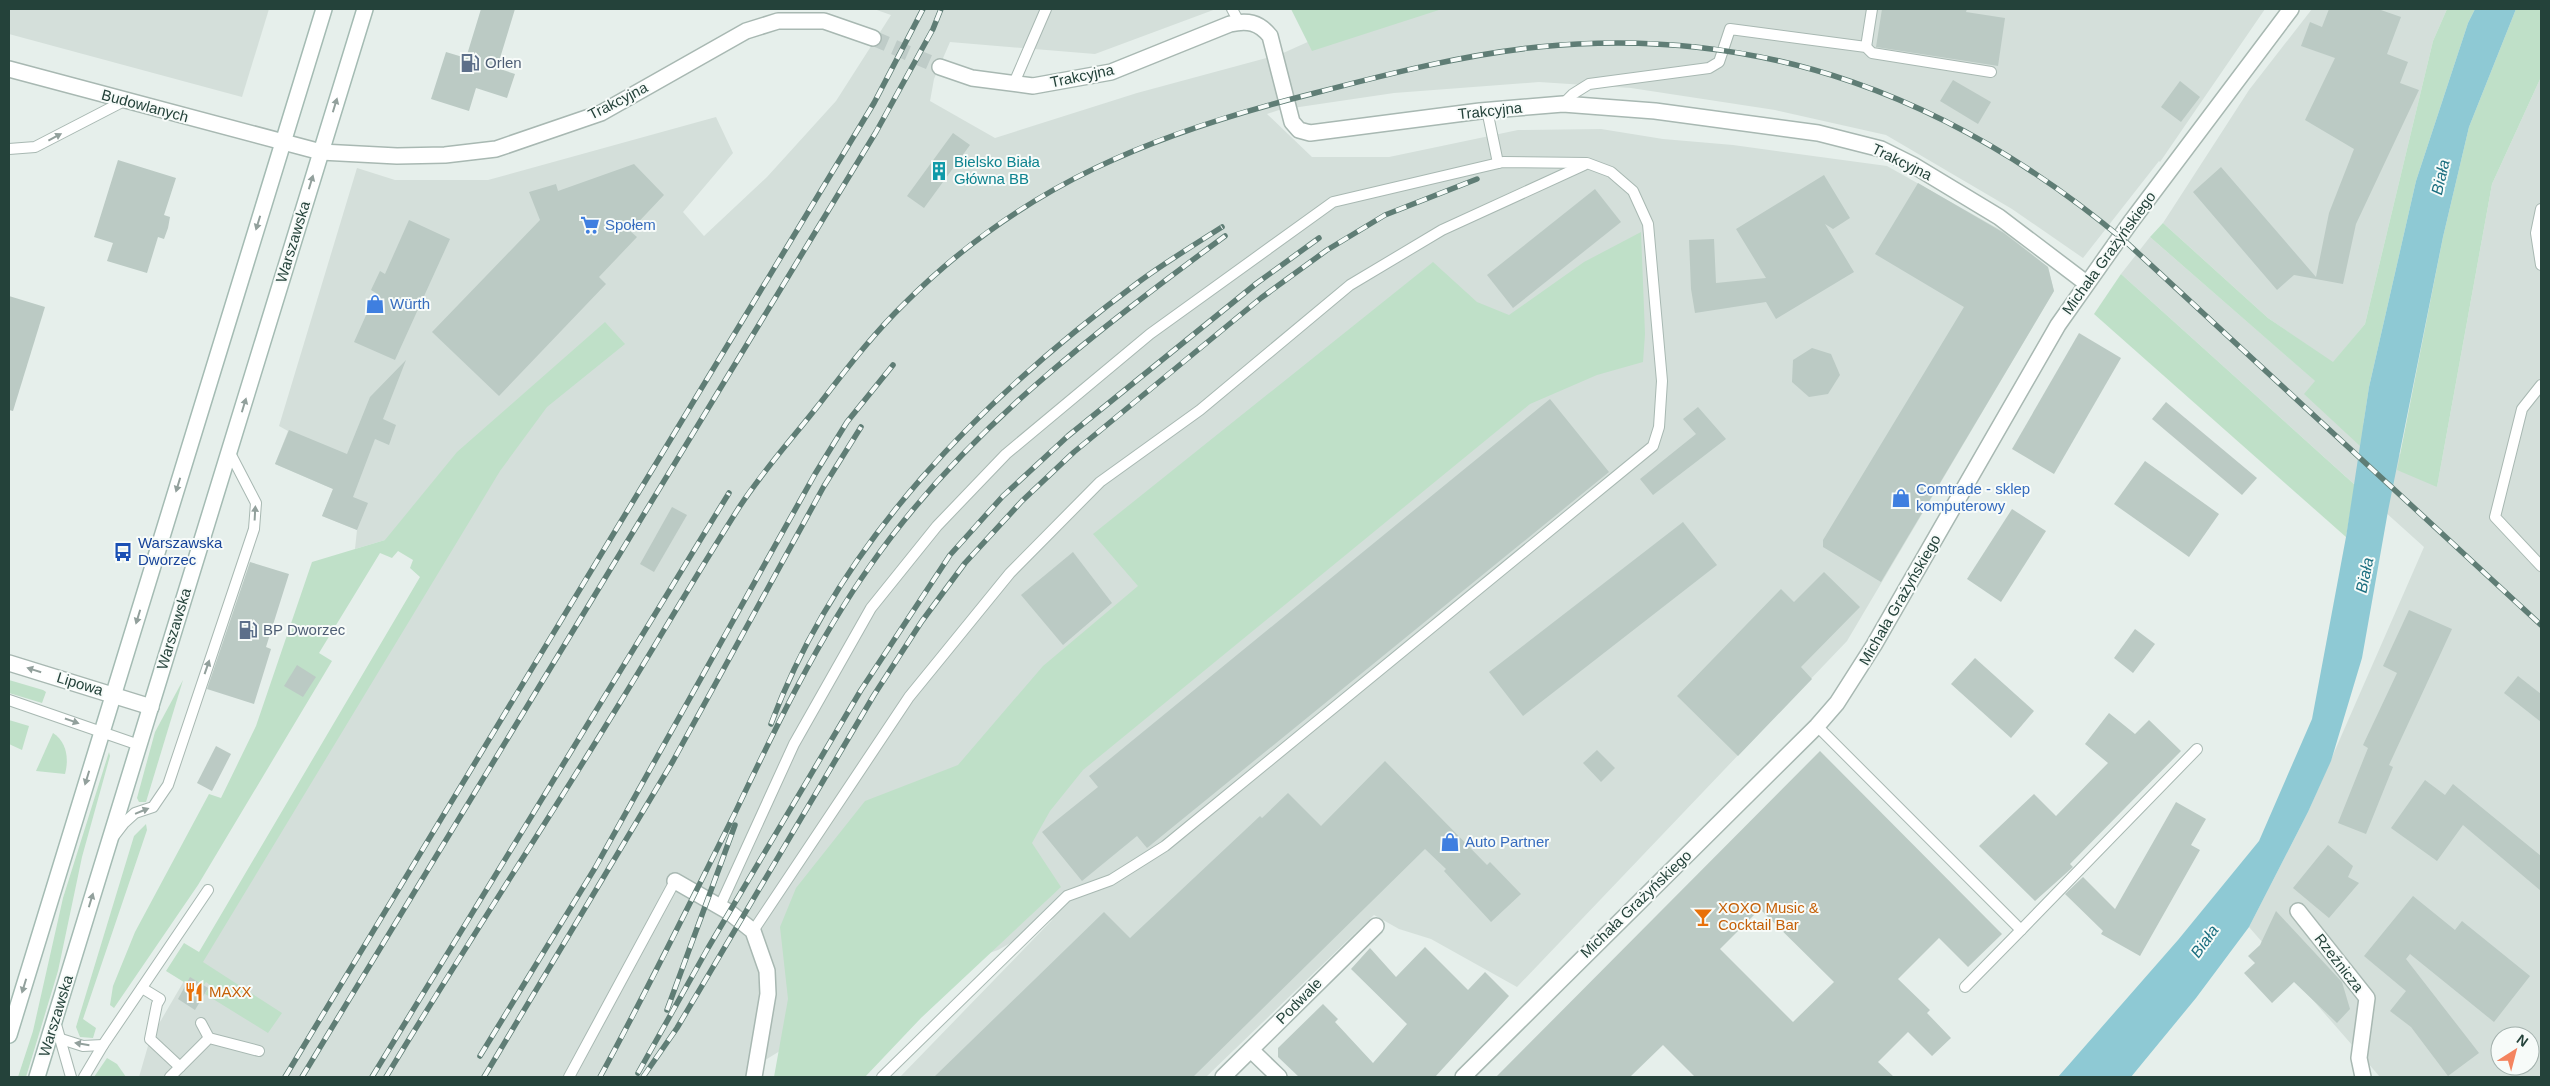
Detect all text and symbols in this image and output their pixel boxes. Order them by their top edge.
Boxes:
fuel station icon: Orlen [459,52,481,74]
place label: Orlen [485,54,522,71]
street label: Trakcyjna [1049,60,1116,91]
street label: Trakcyjna [585,78,651,123]
street label: Budowlanych [100,86,190,125]
one-way arrow [332,98,339,113]
street label: Trakcyjna [1457,99,1524,122]
one-way arrow [48,133,62,141]
street label: Trakcyjna [1870,140,1936,184]
place label: Bielsko Biała Główna BB [954,153,1041,187]
water label: Biała [2428,158,2453,196]
building icon: Bielsko Biała Główna BB [928,160,950,182]
one-way arrow [308,174,316,189]
street label: Michała Grażyńskiego [2058,188,2159,317]
street label: Warszawska [272,198,313,285]
supermarket icon: Społem [579,214,601,236]
one-way arrow [253,216,261,231]
place label: Społem [605,216,656,233]
shop icon: Würth [364,293,386,315]
place label: Würth [390,295,430,312]
one-way arrow [240,397,248,412]
one-way arrow [174,478,182,493]
place label: Comtrade - sklep komputerowy [1916,480,2030,514]
shop icon: Comtrade - sklep komputerowy [1890,487,1912,509]
one-way arrow [252,504,260,520]
street label: Michała Grażyńskiego [1855,532,1944,668]
place label: Warszawska Dworzec [138,534,223,568]
bus stop icon: Warszawska Dworzec [112,541,134,563]
water label: Biała [2352,556,2377,594]
street label: Warszawska [153,585,194,672]
one-way arrow [133,609,141,624]
fuel station icon: BP Dworzec [237,619,259,641]
place label: BP Dworzec [263,621,346,638]
one-way arrow [204,660,211,675]
one-way arrow [26,666,41,674]
street label: Lipowa [55,668,106,699]
one-way arrow [64,718,79,725]
one-way arrow [83,771,91,786]
one-way arrow [135,807,150,815]
shop icon: Auto Partner [1439,831,1461,853]
place label: Auto Partner [1465,833,1549,850]
street label: Michała Grażyńskiego [1577,846,1695,961]
one-way arrow [88,892,96,907]
place label: XOXO Music & Cocktail Bar [1718,899,1819,933]
bar icon: XOXO Music & Cocktail Bar [1692,906,1714,928]
water label: Biała [2187,922,2222,961]
street label: Rzeźnicza [2311,930,2368,996]
street label: Warszawska [35,972,76,1059]
street label: Podwale [1272,974,1325,1027]
one-way arrow [19,979,27,994]
restaurant icon: MAXX [183,981,205,1003]
place label: MAXX [209,983,252,1000]
north arrow [2490,1026,2540,1076]
text: N [2514,1031,2531,1050]
one-way arrow [73,1040,89,1048]

